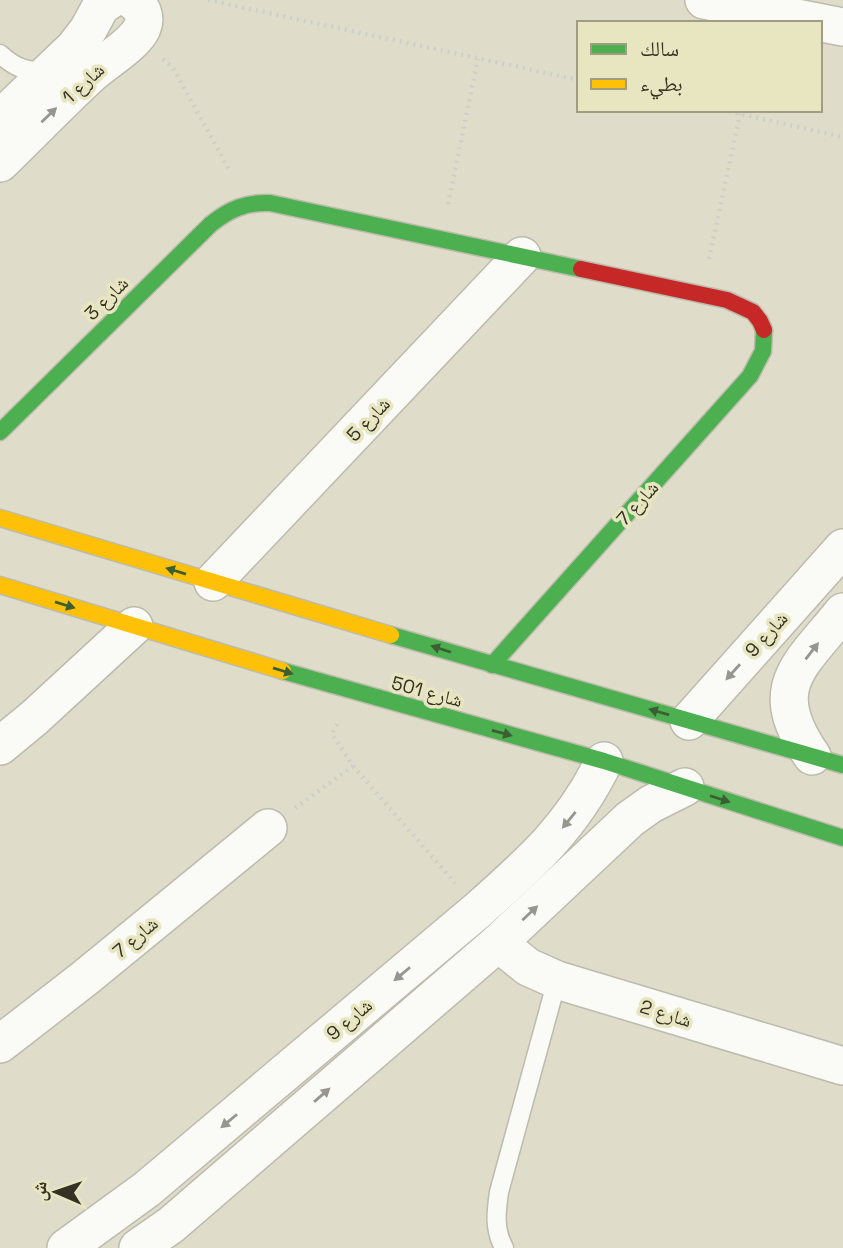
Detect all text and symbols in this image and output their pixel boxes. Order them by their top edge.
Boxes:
legend [577,21,822,112]
text: سالك [640,35,679,62]
street label: شارع 1 [57,58,110,109]
text: بطيء [640,70,683,100]
one-way arrow [40,107,57,124]
street label: شارع 3 [79,271,134,326]
street label: شارع 5 [341,392,396,447]
street label: شارع 7 [611,476,664,531]
one-way arrow [165,566,186,576]
one-way arrow [55,600,76,611]
street label: شارع 9 [739,606,793,662]
one-way arrow [430,643,451,653]
one-way arrow [804,643,819,661]
one-way arrow [725,663,741,680]
one-way arrow [273,666,294,676]
street label: شارع 501 [389,670,465,713]
one-way arrow [649,707,670,717]
one-way arrow [491,728,513,739]
one-way arrow [709,794,730,804]
one-way arrow [562,810,577,828]
one-way arrow [521,905,538,921]
street label: شارع 7 [107,911,163,964]
one-way arrow [394,966,411,981]
street label: شارع 9 [321,993,378,1046]
street label: شارع 2 [637,994,695,1033]
one-way arrow [313,1087,331,1103]
one-way arrow [220,1113,237,1128]
north arrow [21,1157,91,1227]
text: ش [27,1181,52,1202]

